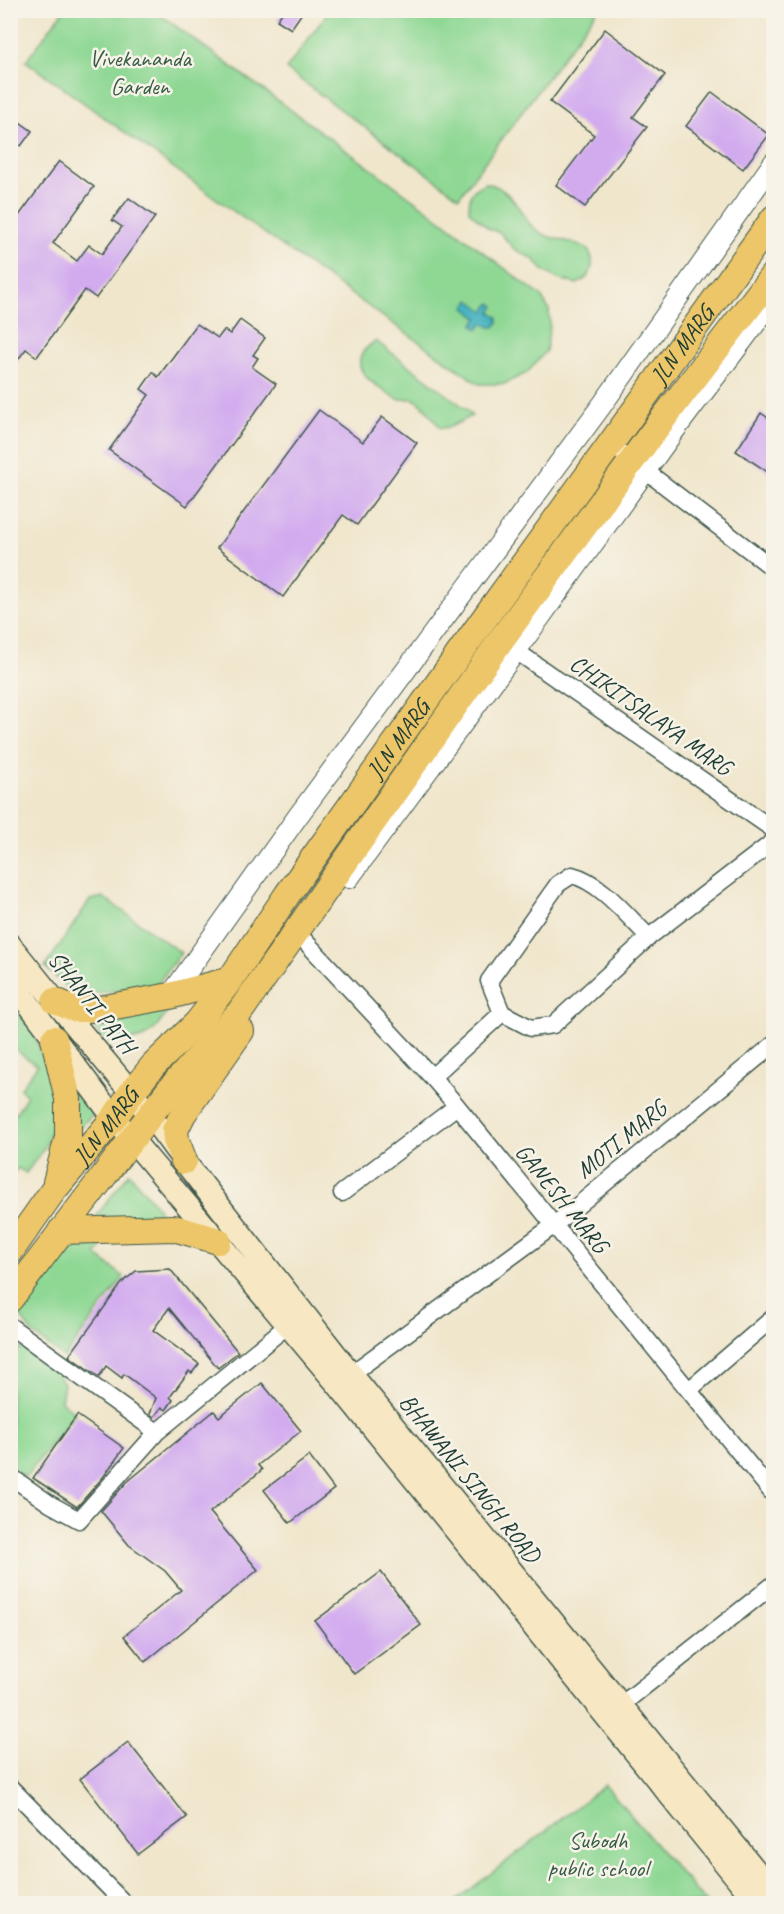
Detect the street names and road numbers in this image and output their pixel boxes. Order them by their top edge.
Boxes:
street label: JLN MARG [643,298,722,391]
street label: CHIKITSALAYA MARG [564,648,740,783]
street label: JLN MARG [359,692,438,785]
street label: SHANTI PATH [42,945,145,1063]
street label: JLN MARG [66,1080,147,1172]
street label: MOTI MARG [569,1092,674,1185]
street label: GANESH MARG [509,1137,617,1260]
street label: BHAWANI SINGH ROAD [393,1388,549,1570]

